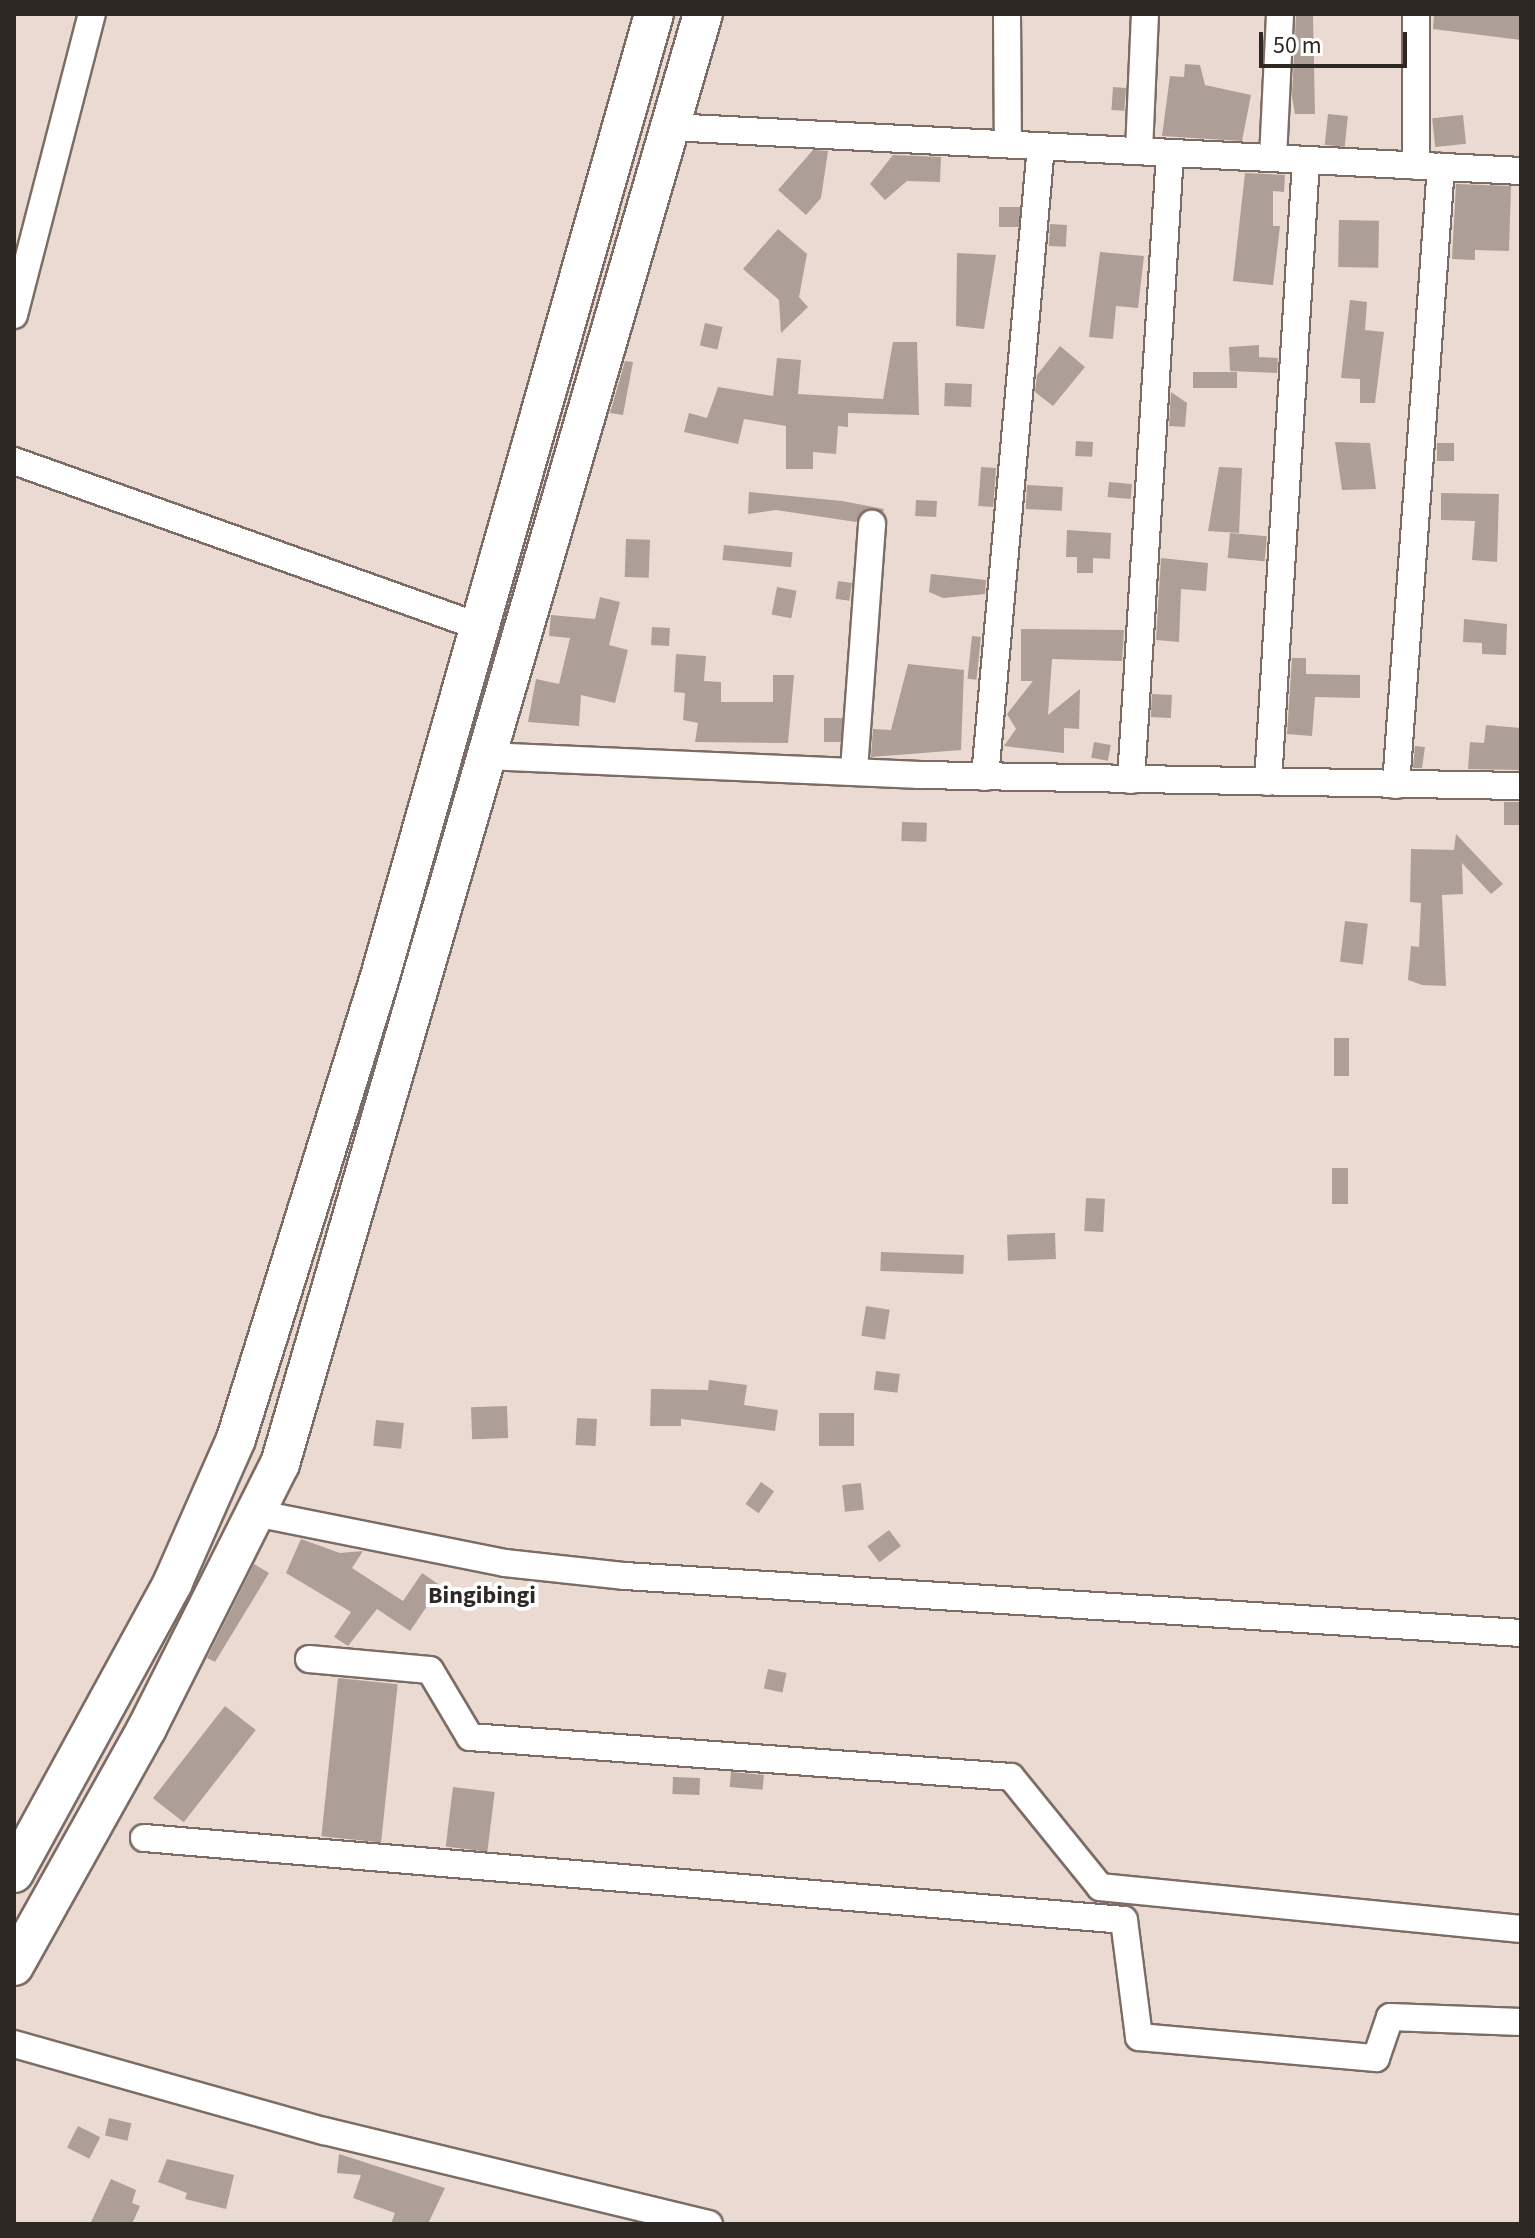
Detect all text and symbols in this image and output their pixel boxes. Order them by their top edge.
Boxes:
scale bar [1263,16,1411,66]
text: 50 m [1273,28,1322,63]
district label: Bingibingi [428,1582,536,1610]

